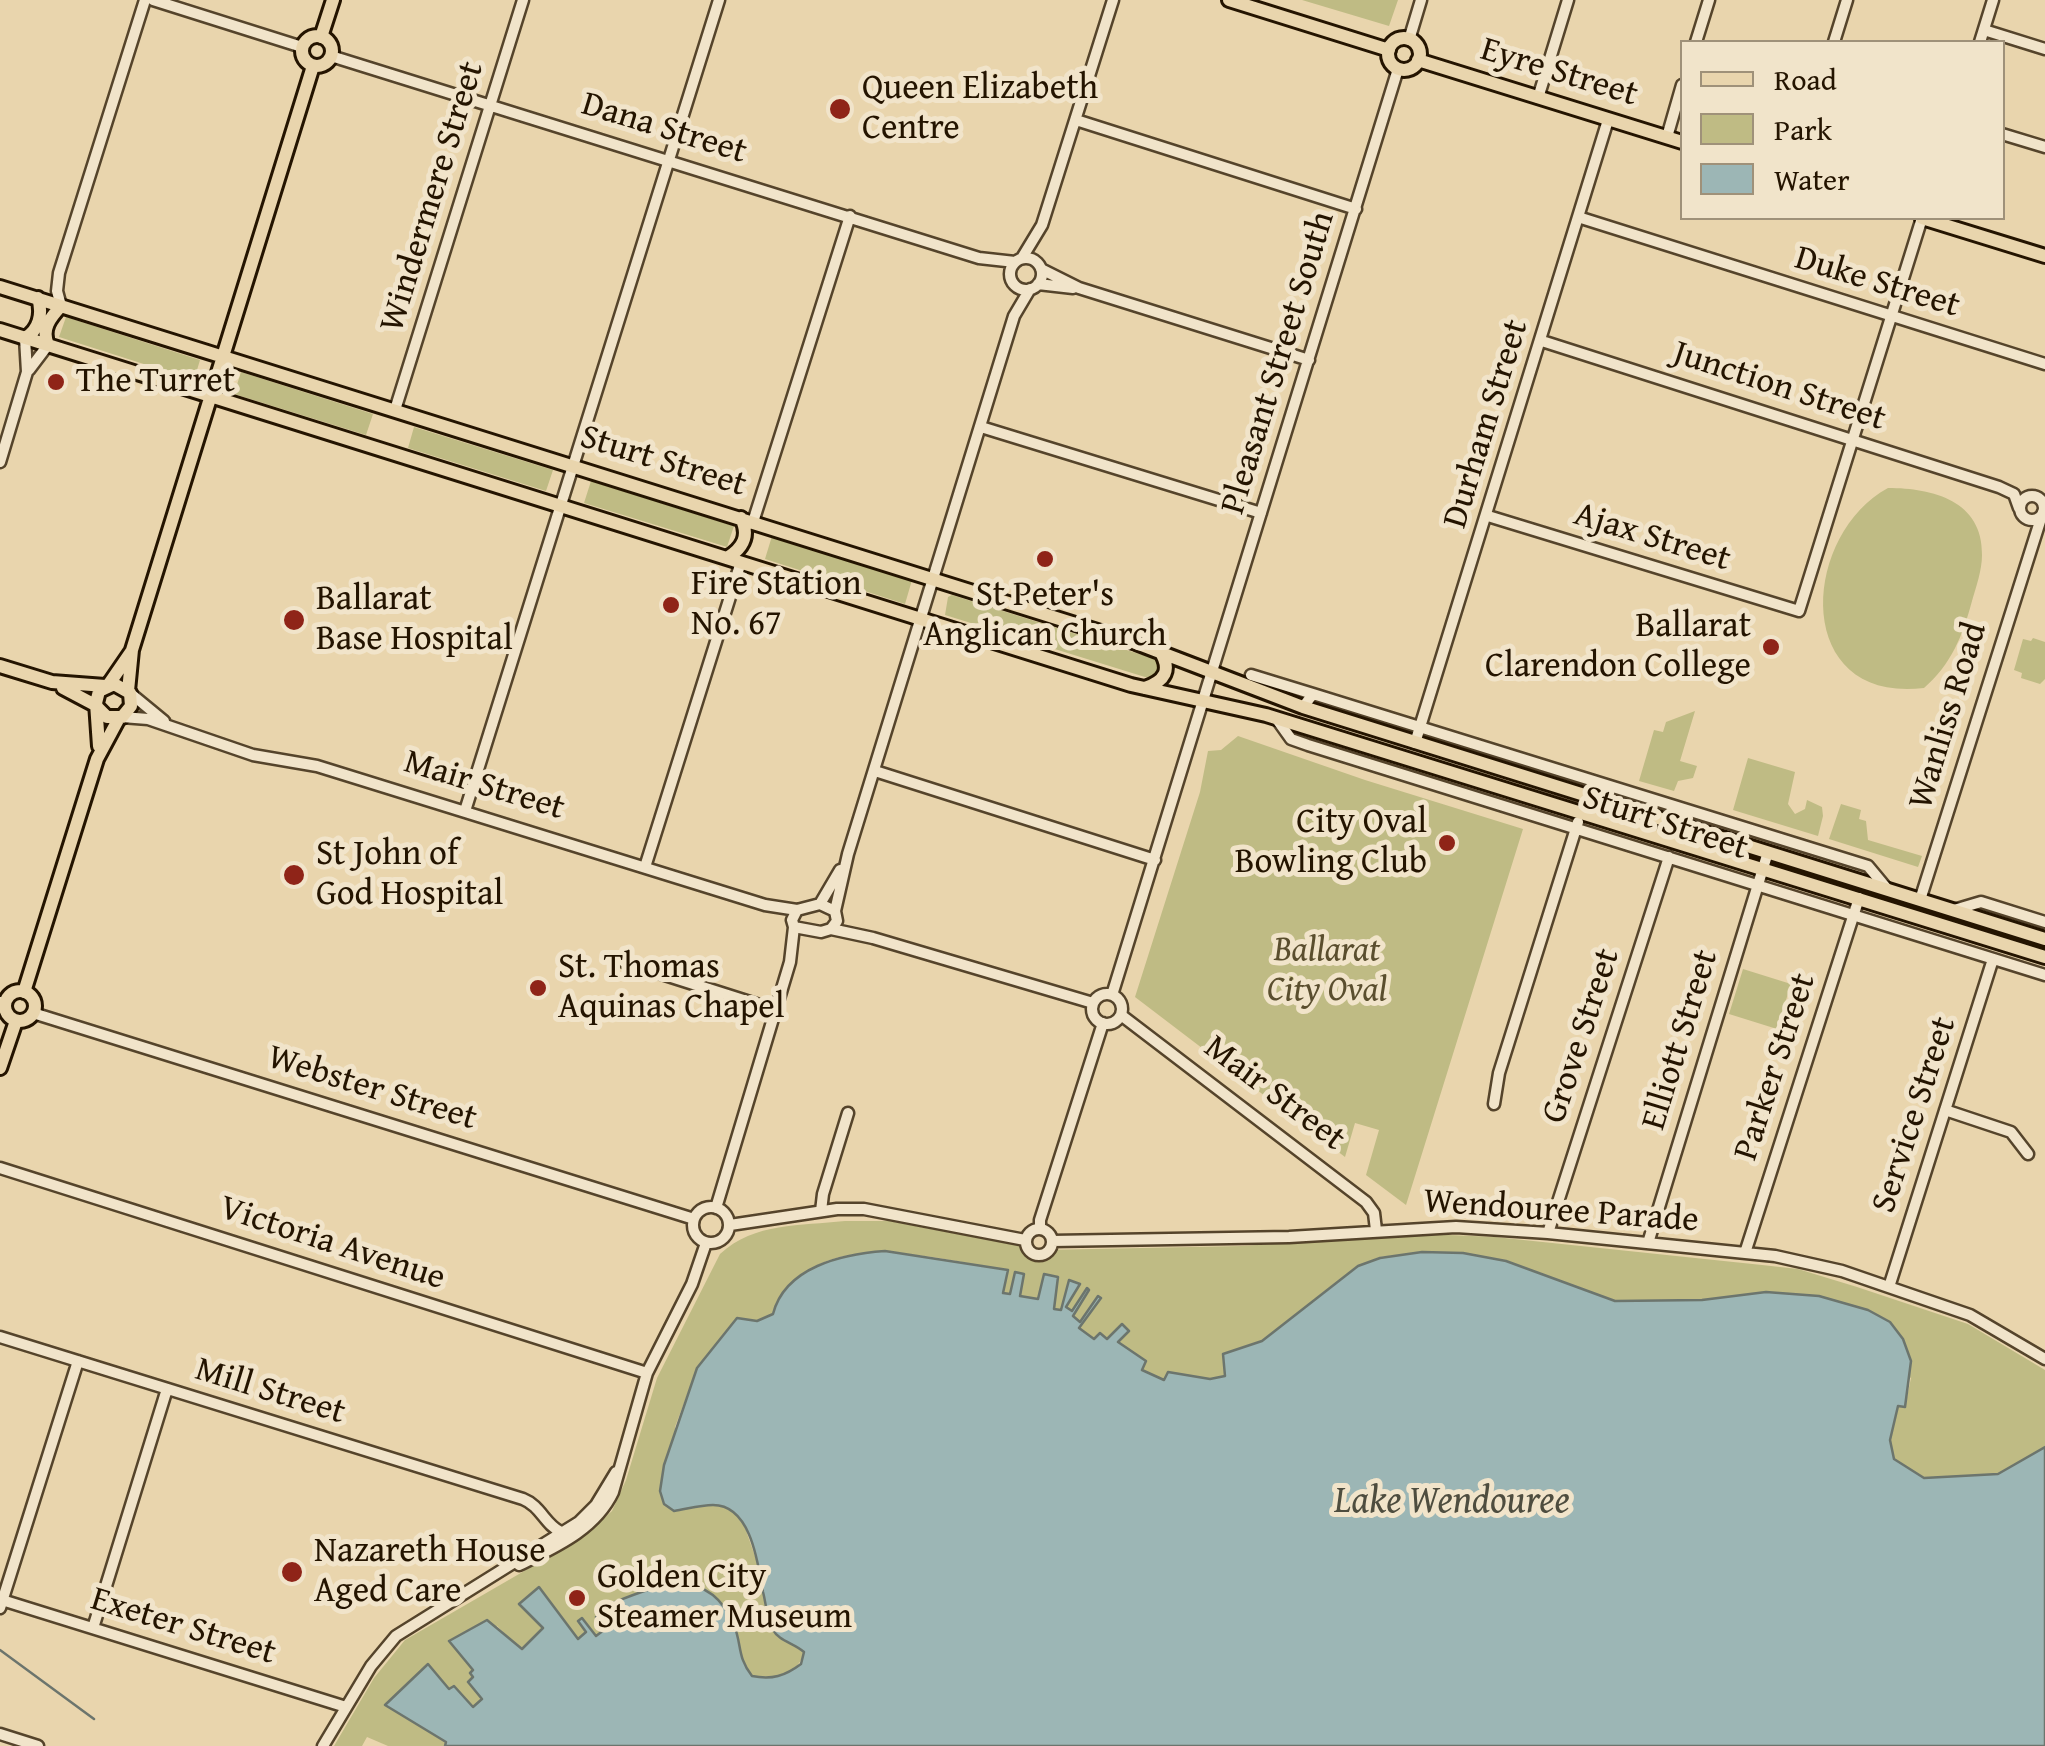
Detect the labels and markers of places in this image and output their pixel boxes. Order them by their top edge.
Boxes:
place label: Queen Elizabeth Centre [862,68,1098,150]
marker: Queen Elizabeth Centre [827,96,853,122]
place label: The Turret [76,361,235,403]
marker: The Turret [45,371,67,393]
marker: St Peter's Anglican Church [1034,548,1056,570]
place label: Fire Station No. 67 [691,564,862,646]
place label: St Peter's Anglican Church [923,575,1167,657]
place label: Ballarat Base Hospital [316,579,513,661]
marker: Fire Station No. 67 [660,594,682,616]
place label: Ballarat Clarendon College [1485,606,1751,688]
marker: Ballarat Base Hospital [281,607,307,633]
marker: Ballarat Clarendon College [1760,636,1782,658]
place label: City Oval Bowling Club [1235,802,1427,884]
marker: City Oval Bowling Club [1436,832,1458,854]
place label: St John of God Hospital [316,834,503,916]
marker: St John of God Hospital [281,862,307,888]
place label: St. Thomas Aquinas Chapel [558,947,785,1029]
marker: St. Thomas Aquinas Chapel [527,977,549,999]
place label: Nazareth House Aged Care [314,1531,546,1613]
place label: Golden City Steamer Museum [597,1557,852,1639]
marker: Nazareth House Aged Care [279,1559,305,1585]
marker: Golden City Steamer Museum [566,1587,588,1609]

